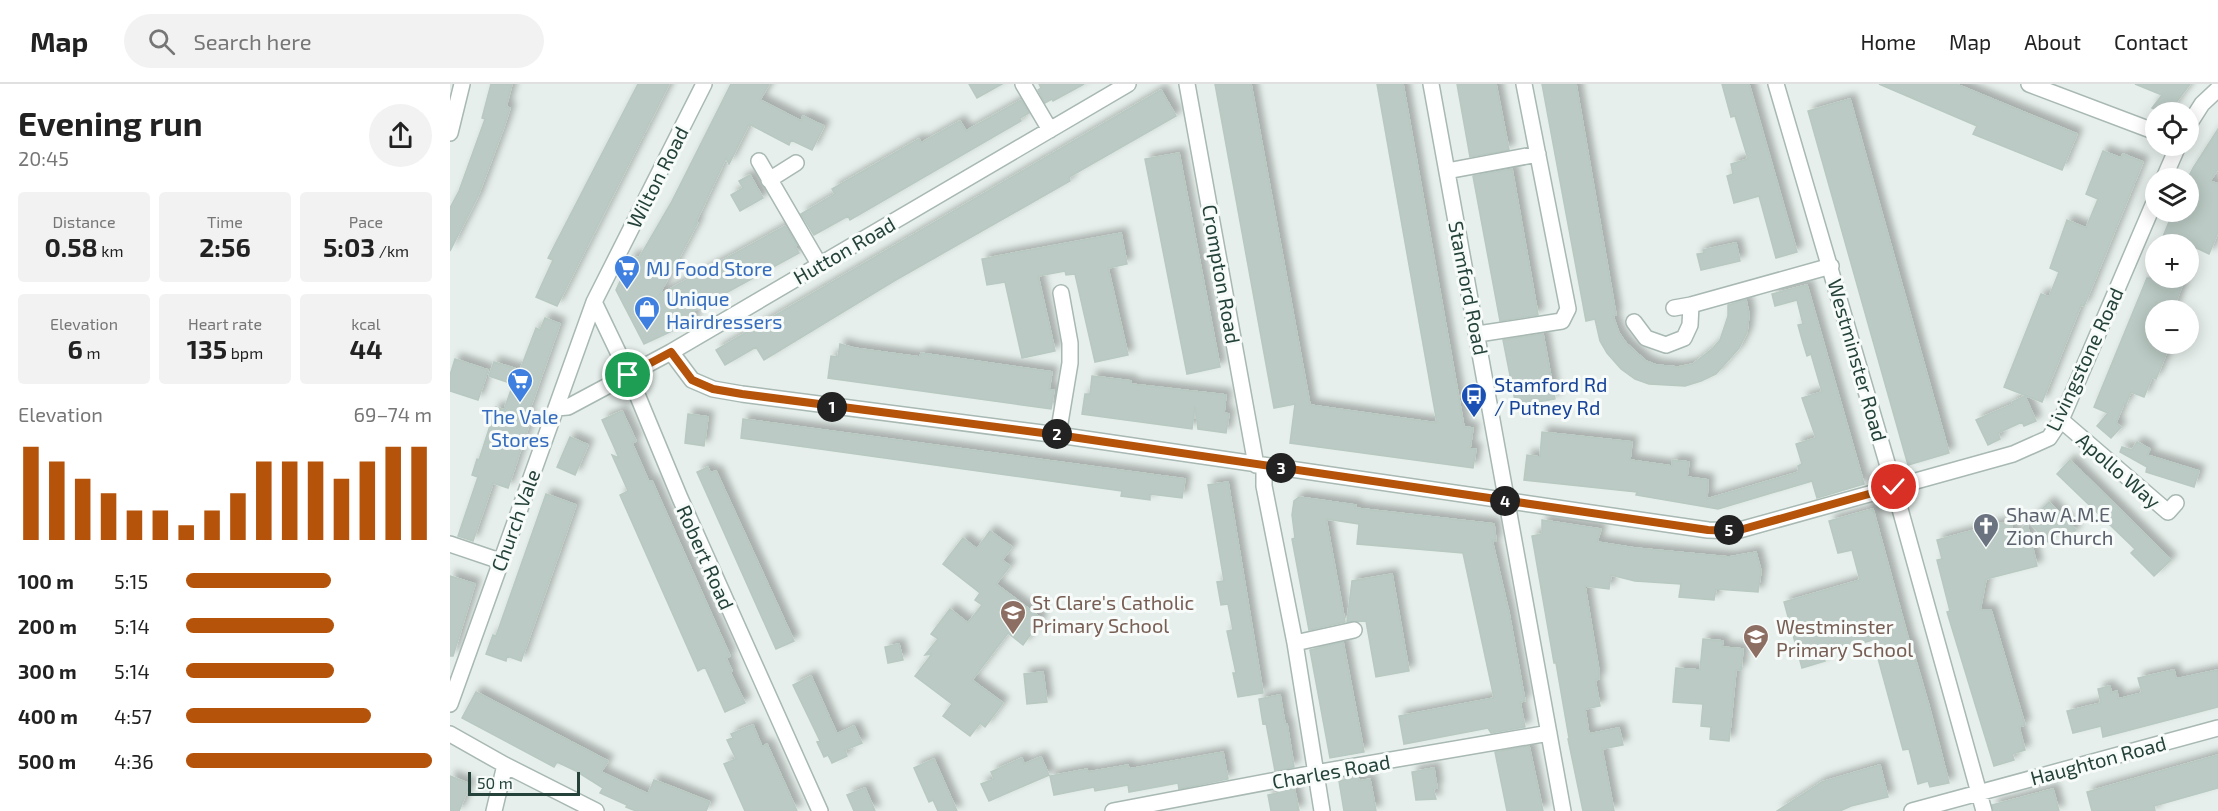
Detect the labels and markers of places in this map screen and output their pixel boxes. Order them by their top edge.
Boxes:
supermarket icon: MJ Food Store [612,253,642,291]
place label: MJ Food Store [646,256,772,280]
place label: Unique Hairdressers [666,286,782,333]
shop icon: Unique Hairdressers [632,294,662,332]
pin [602,349,653,400]
supermarket icon: The Vale Stores [505,366,535,404]
place label: Stamford Rd / Putney Rd [1494,372,1608,419]
bus stop icon: Stamford Rd / Putney Rd [1459,381,1489,419]
pin: 1 [817,392,847,422]
place label: The Vale Stores [481,404,559,451]
pin: 2 [1042,419,1072,449]
pin: 3 [1266,453,1296,483]
pin [1868,461,1919,512]
pin: 4 [1490,486,1520,516]
place label: Shaw A.M.E Zion Church [2006,502,2113,549]
church icon: Shaw A.M.E Zion Church [1971,511,2001,549]
pin: 5 [1714,515,1744,545]
place label: St Clare's Catholic Primary School [1032,590,1195,637]
school or university icon: St Clare's Catholic Primary School [998,598,1028,636]
place label: Westminster Primary School [1776,614,1913,661]
school or university icon: Westminster Primary School [1741,622,1771,660]

